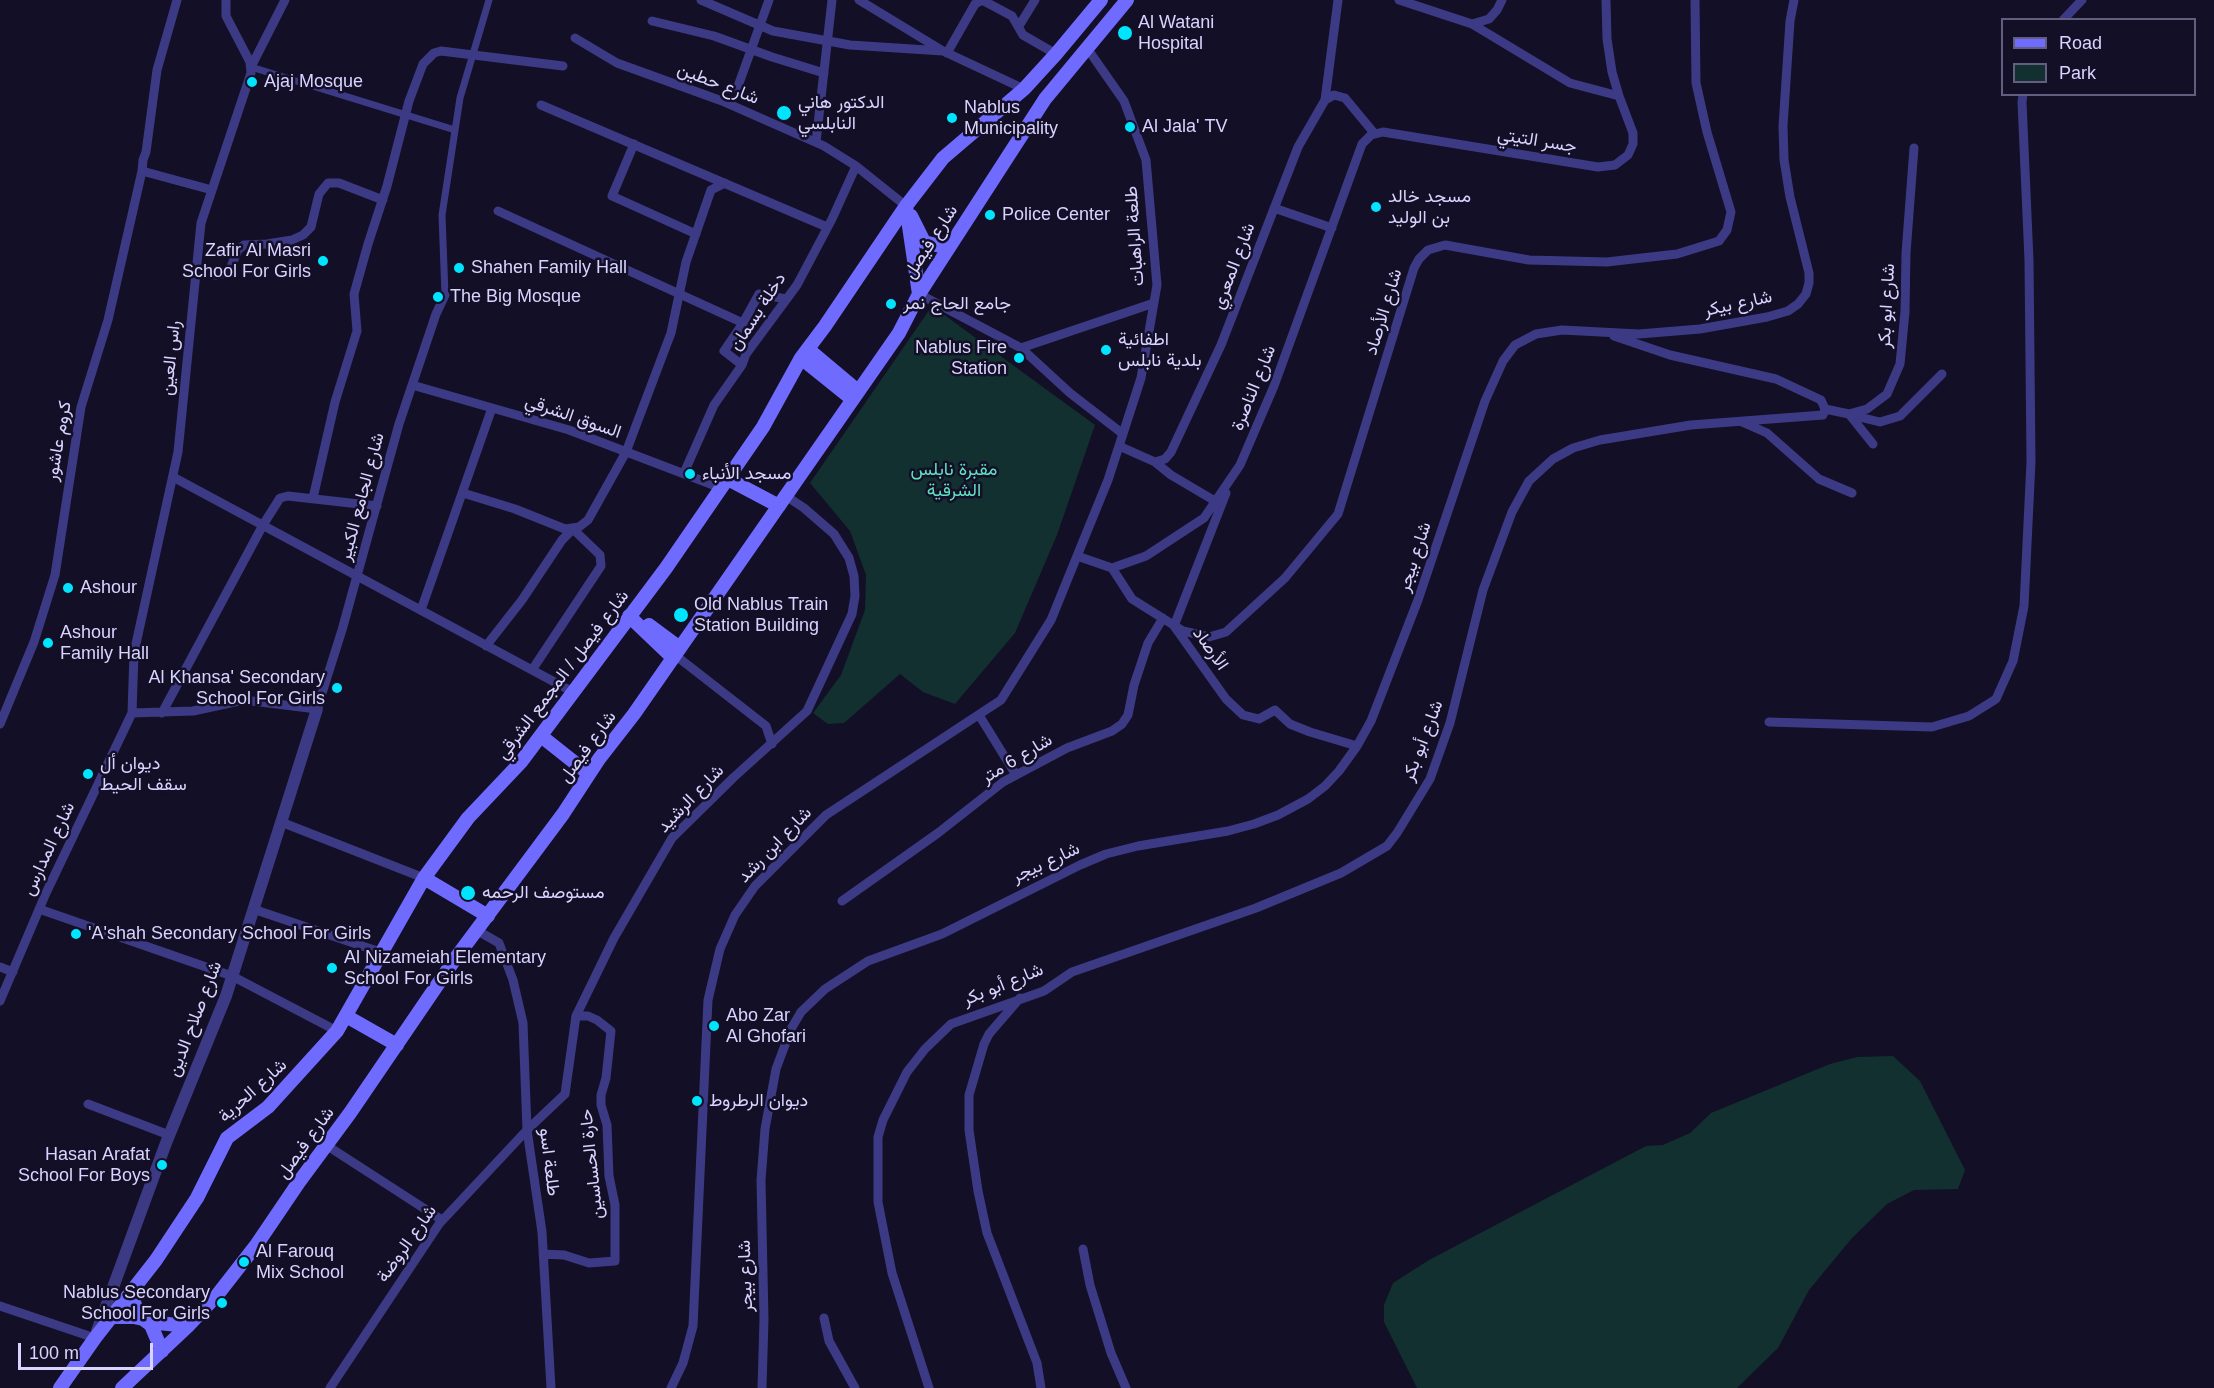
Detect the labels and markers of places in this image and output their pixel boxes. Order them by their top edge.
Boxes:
place label: Al Watani Hospital [1138,12,1214,54]
marker: Al Watani Hospital [1116,24,1134,42]
place label: Ajaj Mosque [264,71,363,93]
marker: Ajaj Mosque [245,75,259,89]
place label: الدكتور هاني النابلسي [798,92,884,134]
place label: Nablus Municipality [964,97,1058,140]
marker: الدكتور هاني النابلسي [775,104,793,122]
marker: Nablus Municipality [945,111,959,125]
place label: Al Jala' TV [1142,116,1227,138]
marker: Al Jala' TV [1123,120,1137,134]
place label: مسجد خالد بن الوليد [1388,186,1471,228]
marker: مسجد خالد بن الوليد [1369,200,1383,214]
place label: Police Center [1002,204,1110,226]
marker: Police Center [983,208,997,222]
place label: Zafir Al Masri School For Girls [182,240,311,282]
marker: Zafir Al Masri School For Girls [316,254,330,268]
place label: Shahen Family Hall [471,257,627,279]
marker: Shahen Family Hall [452,261,466,275]
place label: The Big Mosque [450,286,581,308]
marker: The Big Mosque [431,290,445,304]
place label: جامع الحاج نمر [903,293,1011,315]
marker: جامع الحاج نمر [884,297,898,311]
place label: اطفائية بلدية نابلس [1118,329,1202,372]
place label: Nablus Fire Station [915,337,1007,380]
marker: اطفائية بلدية نابلس [1099,343,1113,357]
marker: Nablus Fire Station [1012,351,1026,365]
place label: مسجد الأنباء [702,463,791,485]
marker: مسجد الأنباء [683,467,697,481]
place label: Ashour [80,577,137,599]
marker: Ashour [61,581,75,595]
place label: Old Nablus Train Station Building [694,594,828,636]
marker: Old Nablus Train Station Building [672,606,690,624]
place label: Ashour Family Hall [60,622,149,664]
marker: Ashour Family Hall [41,636,55,650]
place label: Al Khansa' Secondary School For Girls [148,667,325,710]
marker: Al Khansa' Secondary School For Girls [330,681,344,695]
place label: ديوان أل سقف الحيط [100,753,187,795]
marker: ديوان أل سقف الحيط [81,767,95,781]
place label: مستوصف الرحمه [482,882,605,904]
marker: مستوصف الرحمه [459,884,477,902]
place label: 'A'shah Secondary School For Girls [88,923,371,945]
marker: 'A'shah Secondary School For Girls [69,927,83,941]
place label: Al Nizameiah Elementary School For Girls [344,947,546,990]
marker: Al Nizameiah Elementary School For Girls [325,961,339,975]
place label: Abo Zar Al Ghofari [726,1005,806,1048]
marker: Abo Zar Al Ghofari [707,1019,721,1033]
place label: ديوان الرطروط [709,1090,808,1112]
marker: ديوان الرطروط [690,1094,704,1108]
place label: Hasan Arafat School For Boys [18,1144,150,1186]
marker: Hasan Arafat School For Boys [155,1158,169,1172]
place label: Al Farouq Mix School [256,1241,344,1284]
marker: Al Farouq Mix School [237,1255,251,1269]
place label: Nablus Secondary School For Girls [63,1282,210,1324]
marker: Nablus Secondary School For Girls [215,1296,229,1310]

